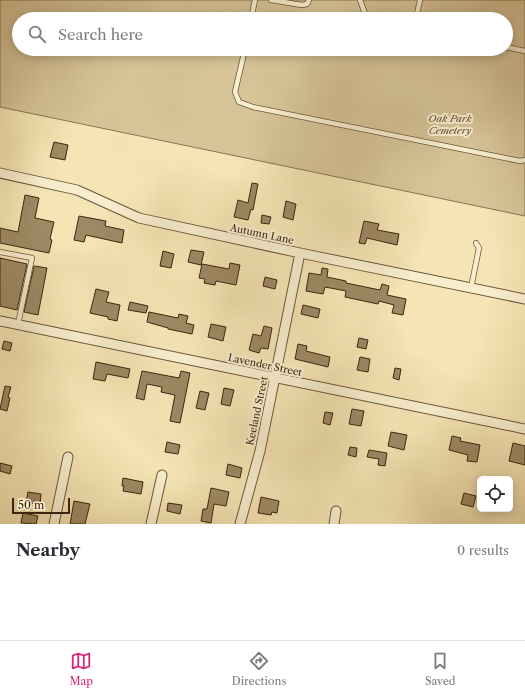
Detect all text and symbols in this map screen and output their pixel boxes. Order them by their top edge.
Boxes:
search box [12,12,513,56]
icon: search [26,23,48,45]
text: Search here [58,25,143,44]
park label: Oak Park Cemetery [428,112,472,137]
street label: Autumn Lane [228,221,296,247]
street label: Lavender Street [227,351,304,379]
street label: Keeland Street [243,375,271,447]
map controls [477,476,513,512]
button: locate [477,476,513,512]
scale bar [12,496,70,515]
text: 50 m [18,498,44,512]
text: Nearby [16,540,80,560]
text: 0 results [457,542,509,558]
tab: Map [69,650,93,688]
tab: Directions [232,650,286,688]
tab: Saved [425,650,456,688]

